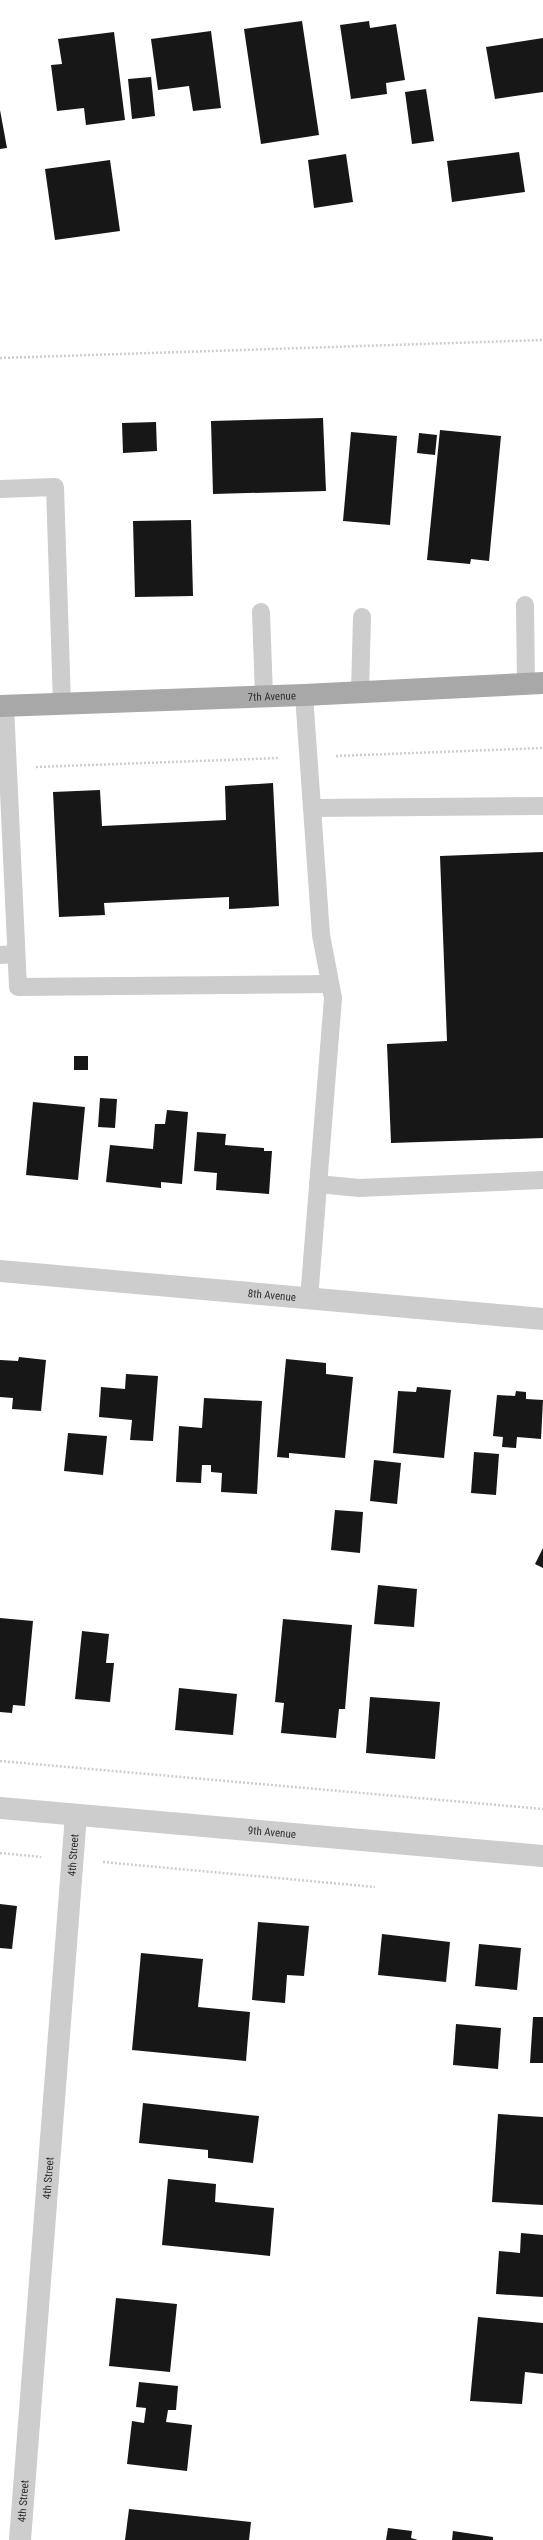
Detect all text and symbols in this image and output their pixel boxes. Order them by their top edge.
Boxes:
street label: 7th Avenue [247,689,296,704]
street label: 8th Avenue [247,1286,297,1304]
street label: 9th Avenue [247,1823,297,1841]
street label: 4th Street [65,1833,81,1877]
street label: 4th Street [40,2156,56,2200]
street label: 4th Street [15,2479,31,2523]

